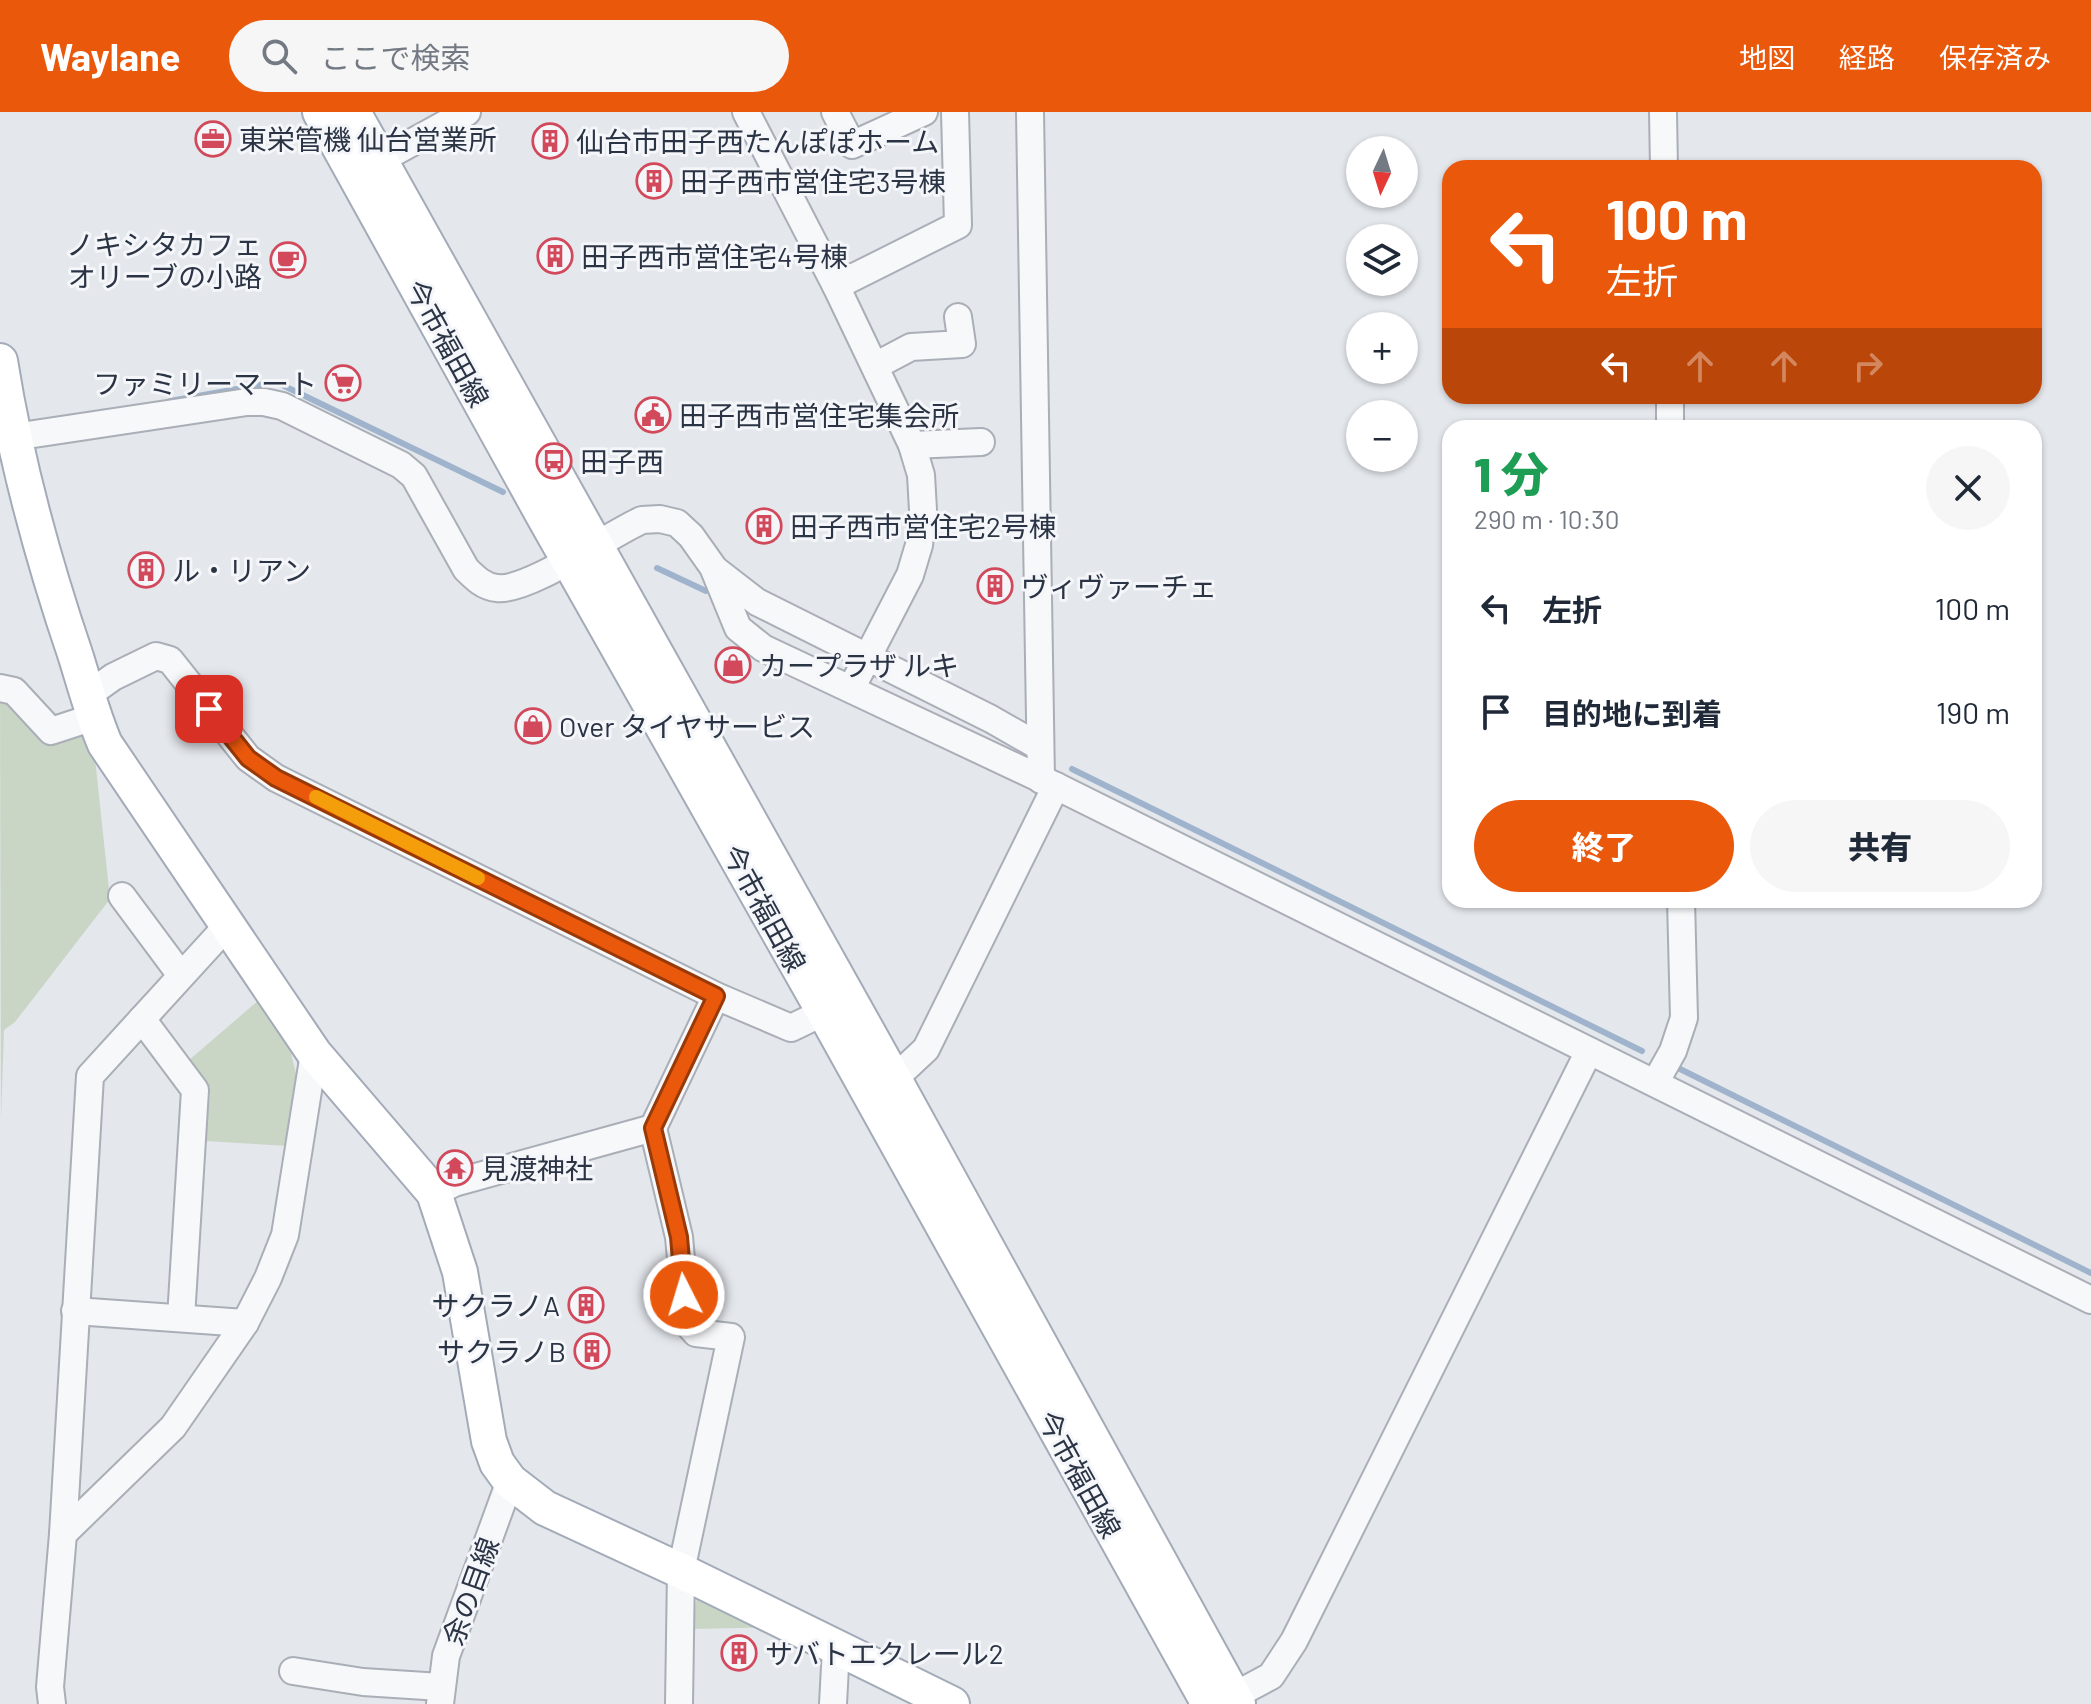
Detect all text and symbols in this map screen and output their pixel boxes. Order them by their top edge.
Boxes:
search box [229,20,789,92]
text: Waylane [40,33,181,79]
icon: search [257,34,301,78]
text: ここで検索 [321,39,471,75]
text: 地図 [1739,40,1795,74]
text: 経路 [1839,40,1895,74]
text: 保存済み [1939,40,2051,74]
office icon: 東栄管機 仙台営業所 [194,120,232,158]
place label: 東栄管機 仙台営業所 [239,122,497,156]
building icon: 仙台市田子西たんぽぽホーム [531,122,569,160]
place label: 仙台市田子西たんぽぽホーム [576,124,939,158]
north arrow [1346,136,1418,208]
map controls [1346,136,1418,472]
building icon: 田子西市営住宅3号棟 [635,162,673,200]
place label: 田子西市営住宅3号棟 [680,164,946,198]
text: 100 m [1606,184,1748,251]
icon: left [1474,192,1578,296]
button: layers [1346,224,1418,296]
place label: ノキシタカフェ オリーブの小路 [66,227,262,293]
building icon: 田子西市営住宅4号棟 [536,237,574,275]
place label: 田子西市営住宅4号棟 [581,239,848,273]
cafe icon: ノキシタカフェ オリーブの小路 [269,241,307,279]
text: 左折 [1606,258,1678,301]
street label: 今市福田線 [399,274,497,412]
button: + [1346,312,1418,384]
icon: left [1594,344,1638,388]
icon: ahead [1678,344,1722,388]
icon: ahead [1762,344,1806,388]
icon: right [1846,344,1890,388]
supermarket icon: ファミリーマート [324,364,362,402]
place label: ファミリーマート [93,366,317,400]
public building icon: 田子西市営住宅集会所 [634,396,672,434]
place label: 田子西市営住宅集会所 [679,398,959,432]
button: − [1346,400,1418,472]
bus stop icon: 田子西 [535,442,573,480]
place label: 田子西 [580,444,664,478]
text: 1 分 [1474,444,1549,502]
button: close [1926,446,2010,530]
text: 290 m · 10:30 [1474,503,1619,534]
building icon: 田子西市営住宅2号棟 [745,507,783,545]
place label: 田子西市営住宅2号棟 [790,509,1057,543]
building icon: ル・リアン [127,551,165,589]
place label: ル・リアン [172,553,311,587]
building icon: ヴィヴァーチェ [976,567,1014,605]
place label: ヴィヴァーチェ [1021,569,1217,603]
icon: left [1474,586,1518,630]
text: 100 m [1935,590,2010,626]
text: 左折 [1542,591,1602,627]
shop icon: カープラザ ルキ [714,646,752,684]
place label: カープラザ ルキ [759,648,959,682]
pin [175,675,243,743]
icon: arrive [187,687,231,731]
icon: arrive [1474,690,1518,734]
text: 190 m [1936,694,2010,730]
text: 目的地に到着 [1542,695,1722,731]
shop icon: Over タイヤサービス [514,707,552,745]
place label: Over タイヤサービス [559,709,815,743]
button: 終了 [1474,800,1734,892]
button: 共有 [1750,800,2010,892]
street label: 今市福田線 [716,839,814,977]
temple icon: 見渡神社 [436,1149,474,1187]
place label: 見渡神社 [481,1151,593,1185]
position arrow [642,1253,726,1337]
building icon: サクラノA [567,1286,605,1324]
place label: サクラノA [432,1288,560,1322]
building icon: サクラノB [573,1332,611,1370]
place label: サクラノB [437,1334,566,1368]
street label: 今市福田線 [1031,1405,1129,1543]
street label: 余の目線 [435,1533,505,1649]
building icon: サバトエクレール2 [720,1634,758,1672]
place label: サバトエクレール2 [765,1636,1004,1670]

